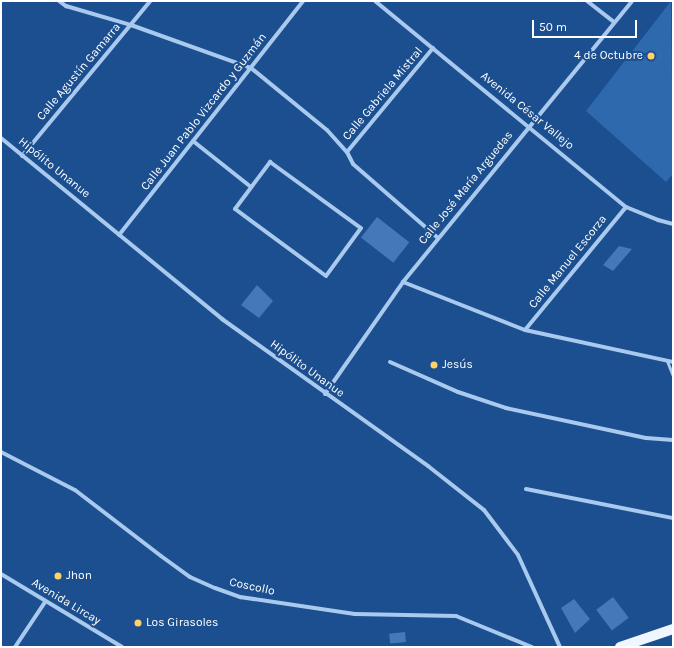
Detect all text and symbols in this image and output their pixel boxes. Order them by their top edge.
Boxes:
scale bar [534,12,639,38]
street label: Calle Agustín Gamarra [34,20,124,124]
text: 50 m [539,20,567,34]
street label: Calle Juan Pablo Vizcardo y Guzmán [138,31,270,193]
street label: Calle Gabriela Mistral [340,45,426,143]
place label: 4 de Octubre [574,49,643,63]
marker: 4 de Octubre [646,51,656,61]
street label: Avenida César Vallejo [477,69,577,153]
street label: Calle José María Arguedas [416,128,516,248]
street label: Hipólito Unanue [15,135,93,201]
street label: Calle Manuel Escorza [526,212,610,312]
street label: Hipólito Unanue [267,337,347,401]
place label: Jesús [442,358,473,372]
marker: Jesús [429,360,439,370]
place label: Jhon [66,569,92,583]
marker: Jhon [53,571,63,581]
street label: Coscollo [228,575,276,599]
street label: Avenida Lircay [29,576,103,628]
place label: Los Girasoles [146,616,218,630]
marker: Los Girasoles [133,618,143,628]

